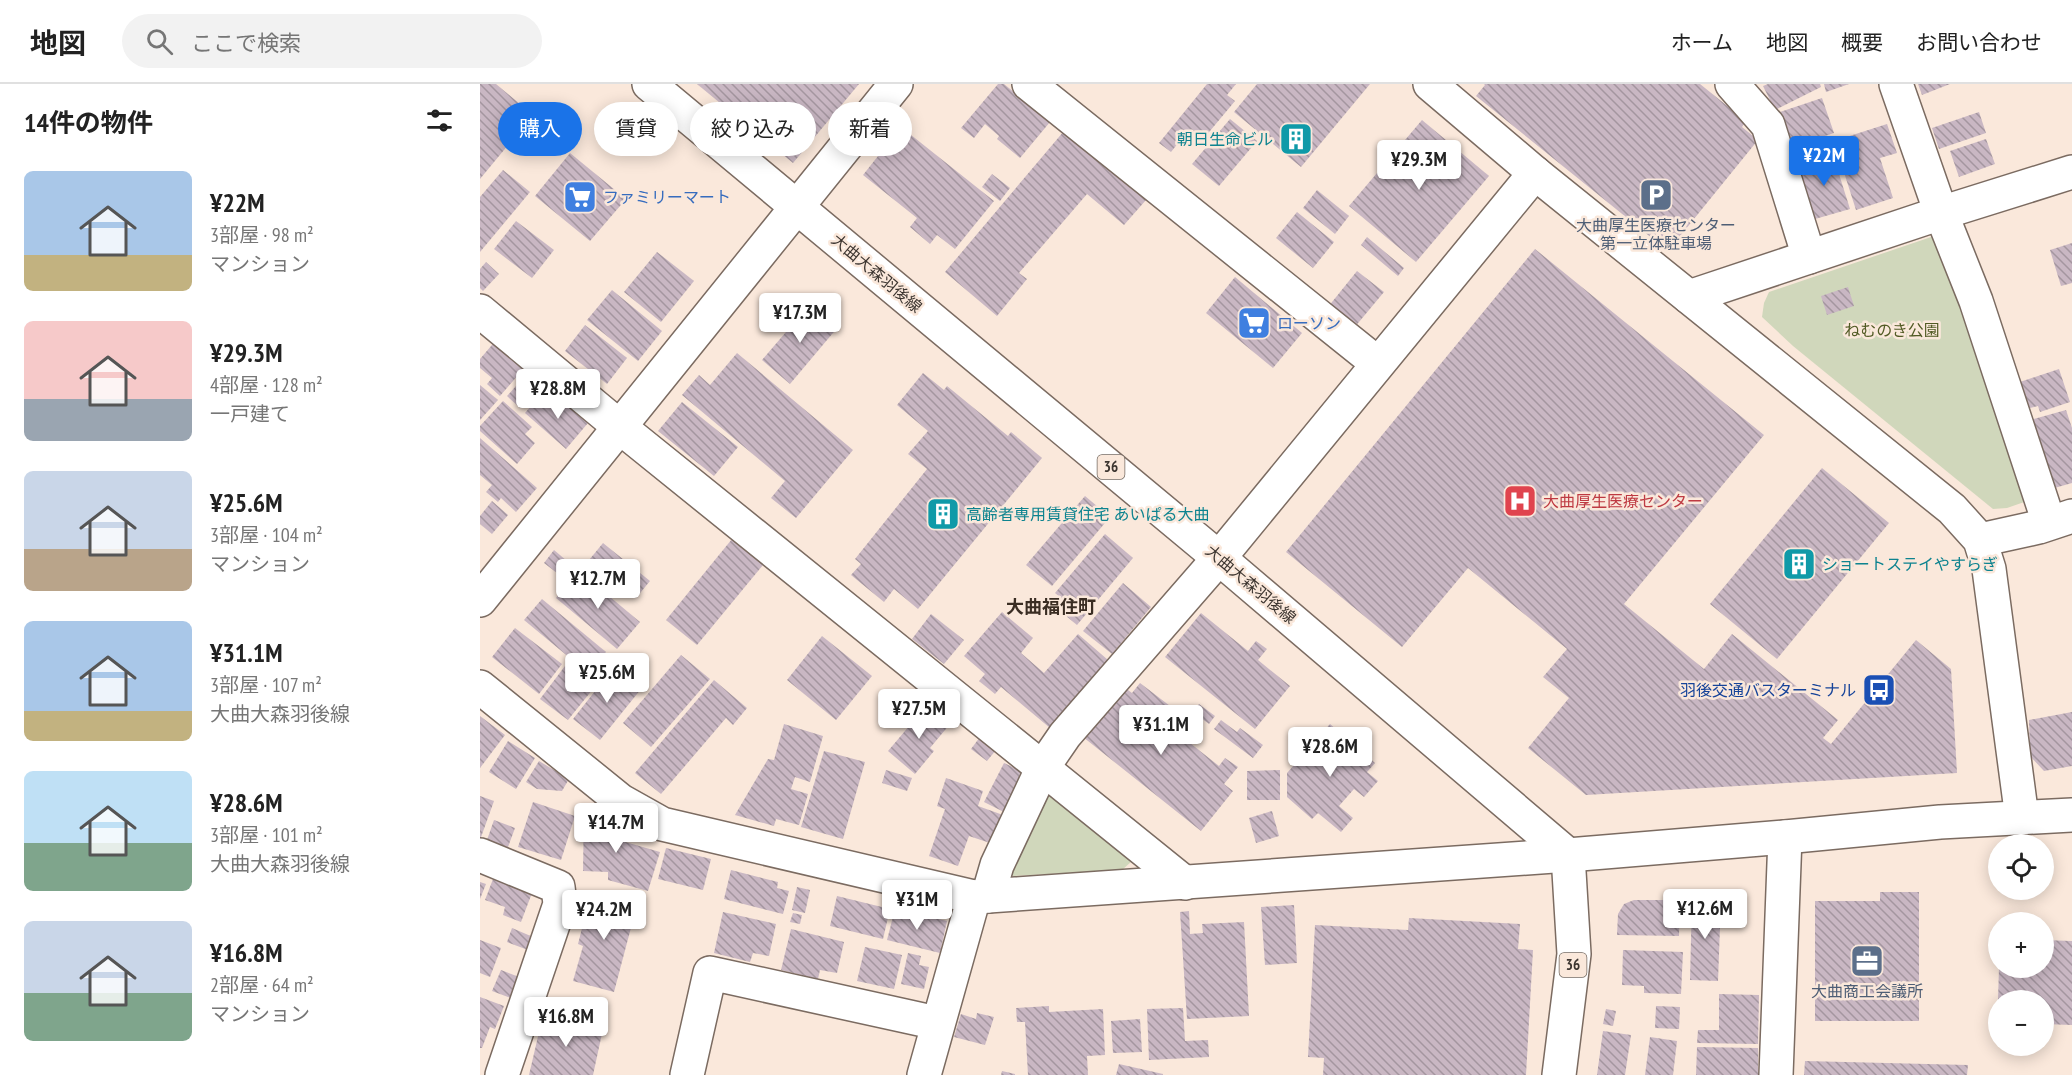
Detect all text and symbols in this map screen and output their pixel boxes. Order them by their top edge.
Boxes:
search box [122,14,542,68]
text: 地図 [30,24,86,61]
icon: search [143,25,176,58]
text: ここで検索 [191,29,301,57]
text: ホーム [1671,29,1733,56]
text: 地図 [1766,29,1808,56]
text: 概要 [1841,29,1883,56]
text: お問い合わせ [1916,29,2042,56]
chip: 購入 [498,102,582,156]
chip: 賃貸 [594,102,678,156]
chip: 絞り込み [690,102,816,156]
chip: 新着 [828,102,912,156]
icon: filters [423,104,456,137]
text: 14件の物件 [24,106,153,139]
building icon: 朝日生命ビル [1278,121,1314,157]
place label: 朝日生命ビル [1177,129,1273,149]
pin: ¥22M [1788,136,1860,187]
pin: ¥29.3M [1370,140,1468,191]
text: ¥22M [1803,142,1845,168]
text: ¥29.3M [1391,146,1447,172]
parking icon: 大曲厚生医療センター 第一立体駐車場 [1638,177,1674,213]
supermarket icon: ファミリーマート [562,179,598,215]
text: ¥22M [210,186,265,219]
place label: ファミリーマート [603,187,731,207]
icon: home [72,195,144,267]
place label: 大曲厚生医療センター 第一立体駐車場 [1576,215,1736,253]
text: 3部屋 · 98 m² [210,222,314,248]
street label: 大曲大森羽後線 [828,229,926,317]
text: マンション [210,251,310,277]
pin: ¥17.3M [751,293,849,344]
text: ¥17.3M [773,299,827,325]
supermarket icon: ローソン [1236,305,1272,341]
place label: ローソン [1277,313,1341,333]
park label: ねむのき公園 [1844,320,1940,340]
text: ¥29.3M [210,336,283,369]
icon: home [72,345,144,417]
pin: ¥28.8M [509,369,607,420]
text: 4部屋 · 128 m² [210,372,323,398]
text: ¥28.8M [530,375,586,401]
text: 一戸建て [210,401,290,427]
road number: 36 [1098,455,1124,479]
hospital icon: 大曲厚生医療センター [1502,483,1538,519]
text: ¥25.6M [210,486,283,519]
place label: 大曲厚生医療センター [1543,491,1703,511]
icon: home [72,495,144,567]
building icon: 高齢者専用賃貸住宅 あいぱる大曲 [925,496,961,532]
place label: 高齢者専用賃貸住宅 あいぱる大曲 [966,504,1209,524]
text: 3部屋 · 104 m² [210,522,323,548]
street label: 大曲大森羽後線 [1202,540,1300,628]
building icon: ショートステイやすらぎ [1781,546,1817,582]
text: マンション [210,551,310,577]
place label: ショートステイやすらぎ [1822,554,1998,574]
pin: ¥12.7M [549,559,647,610]
text: ¥12.7M [570,565,626,591]
district label: 大曲福住町 [1006,595,1096,618]
text: ¥31.1M [210,636,283,669]
icon: home [72,645,144,717]
pin: ¥25.6M [558,653,656,704]
text: ¥25.6M [579,659,635,685]
text: 3部屋 · 107 m² [210,672,322,698]
bus stop icon: 羽後交通バスターミナル [1861,672,1897,708]
place label: 羽後交通バスターミナル [1680,680,1856,700]
pin: ¥27.5M [870,689,968,740]
text: ¥27.5M [892,695,946,721]
text: 大曲大森羽後線 [210,701,350,727]
pin: ¥31.1M [1112,705,1210,756]
text: ¥31.1M [1133,711,1189,737]
pin: ¥28.6M [1281,727,1379,778]
text: ¥28.6M [1302,733,1358,759]
text: ¥28.6M [210,786,283,819]
icon: home [72,795,144,867]
pin: ¥14.7M [567,803,665,854]
text: ¥14.7M [588,809,644,835]
text: 3部屋 · 101 m² [210,822,323,848]
map controls [1988,834,2054,1056]
button: locate [1988,834,2054,900]
text: 大曲大森羽後線 [210,851,350,877]
pin: ¥31M [881,880,953,931]
text: ¥31M [896,886,938,912]
pin: ¥12.6M [1656,889,1754,940]
pin: ¥24.2M [555,890,653,941]
text: ¥12.6M [1677,895,1733,921]
text: ¥24.2M [576,896,632,922]
button: + [1988,912,2054,978]
text: ¥16.8M [210,936,283,969]
office icon: 大曲商工会議所 [1849,943,1885,979]
icon: home [72,945,144,1017]
road number: 36 [1560,953,1586,977]
text: 2部屋 · 64 m² [210,972,314,998]
place label: 大曲商工会議所 [1811,981,1923,1001]
button: − [1988,990,2054,1056]
pin: ¥16.8M [517,997,615,1048]
text: マンション [210,1001,310,1027]
text: ¥16.8M [538,1003,594,1029]

